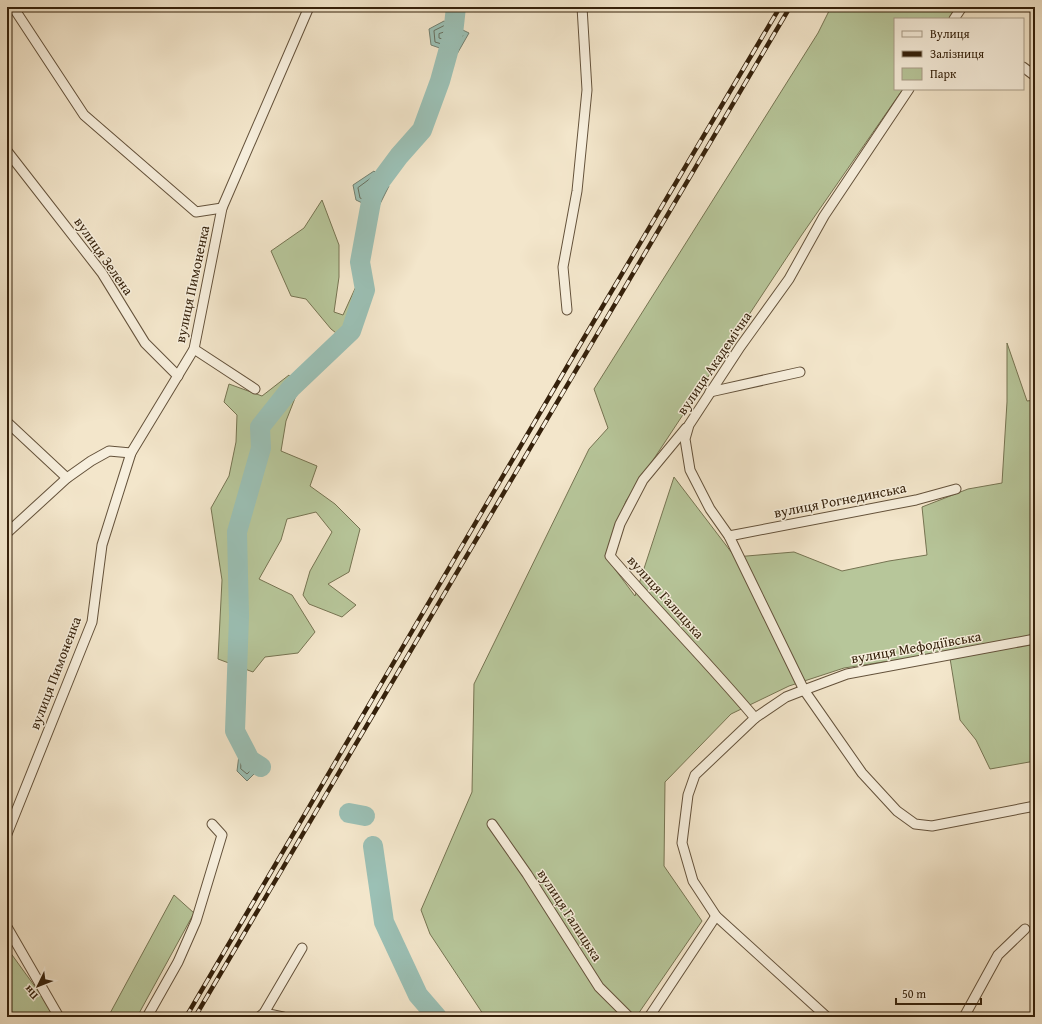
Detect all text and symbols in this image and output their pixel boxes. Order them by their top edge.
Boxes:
legend [894,18,1024,90]
text: Вулиця [930,25,970,42]
text: Залізниця [930,45,984,62]
text: Парк [930,65,957,82]
street label: вулиця Зелена [70,213,138,299]
street label: вулиця Пимоненка [170,223,214,344]
street label: вулиця Академічна [672,307,756,419]
street label: вулиця Рогнединська [772,477,908,523]
street label: вулиця Галицька [623,551,709,643]
street label: вулиця Пимоненка [24,613,86,732]
street label: вулиця Мефодіївська [849,626,983,668]
street label: вулиця Галицька [533,865,607,965]
north arrow [18,966,58,1006]
scale bar [896,980,981,1006]
text: Пн [20,982,41,1003]
text: 50 m [902,985,926,1002]

